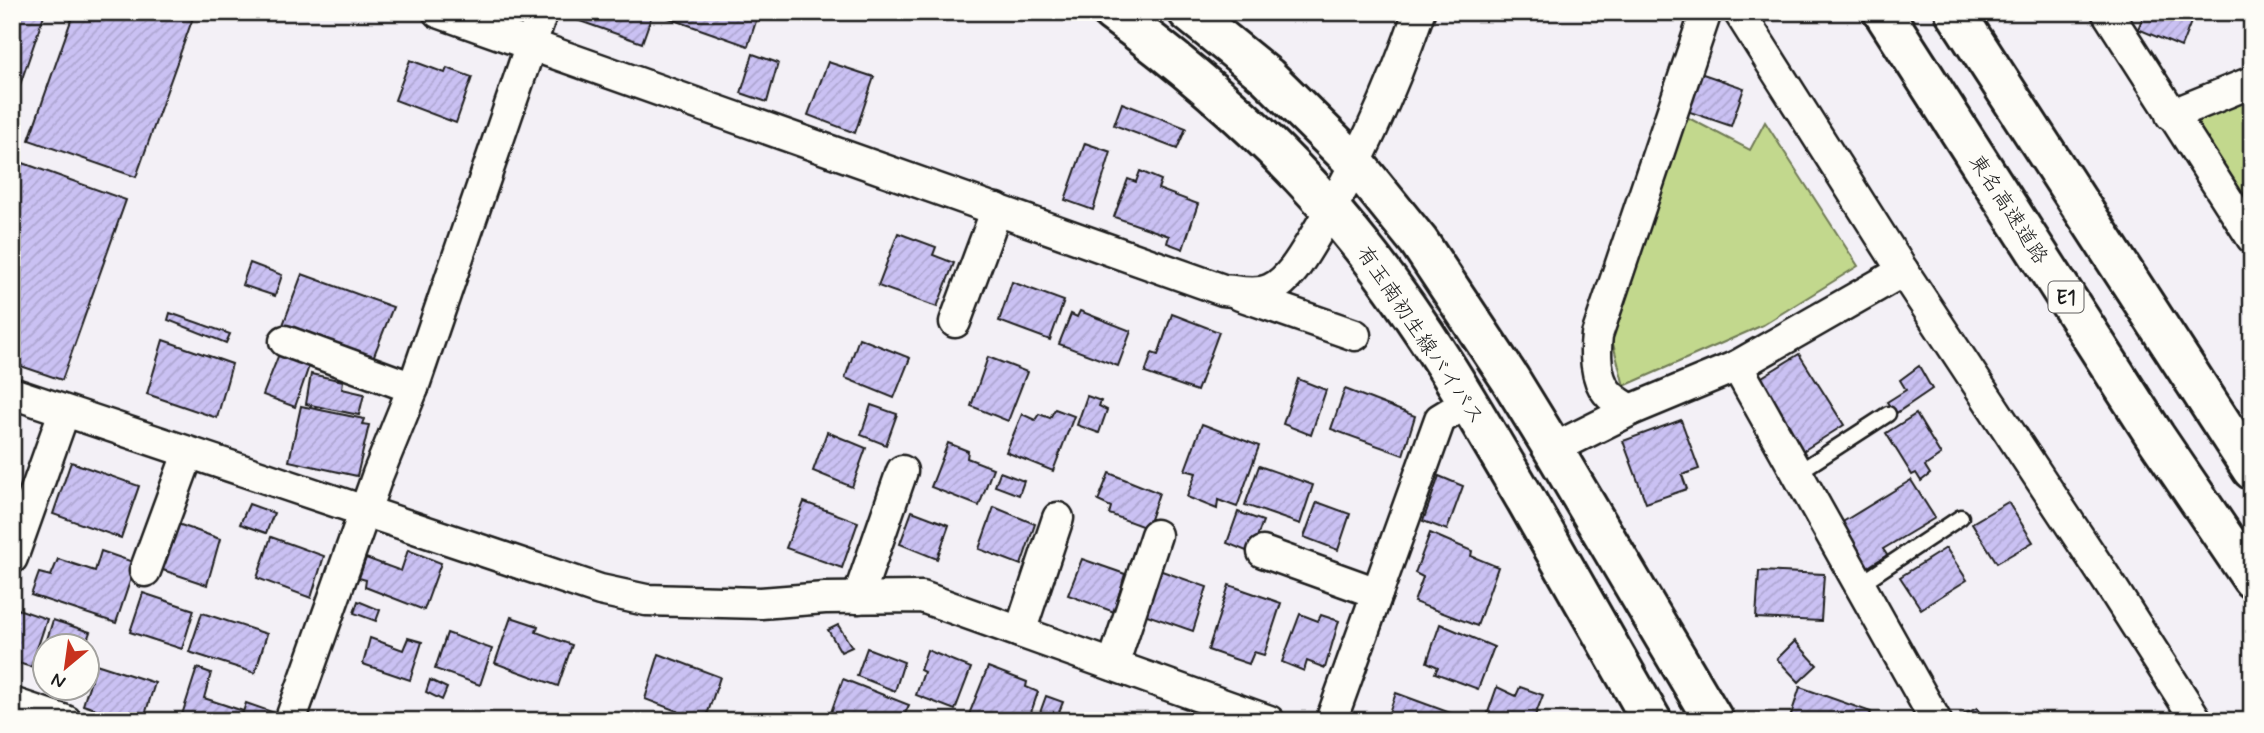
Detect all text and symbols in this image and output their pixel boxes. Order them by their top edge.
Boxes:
street label: 東名高速道路 [1962,149,2054,270]
street label: 有玉南初生線バイパス [1350,241,1490,430]
road number: E1 [2048,282,2084,312]
north arrow [32,632,102,702]
text: N [47,667,70,695]

